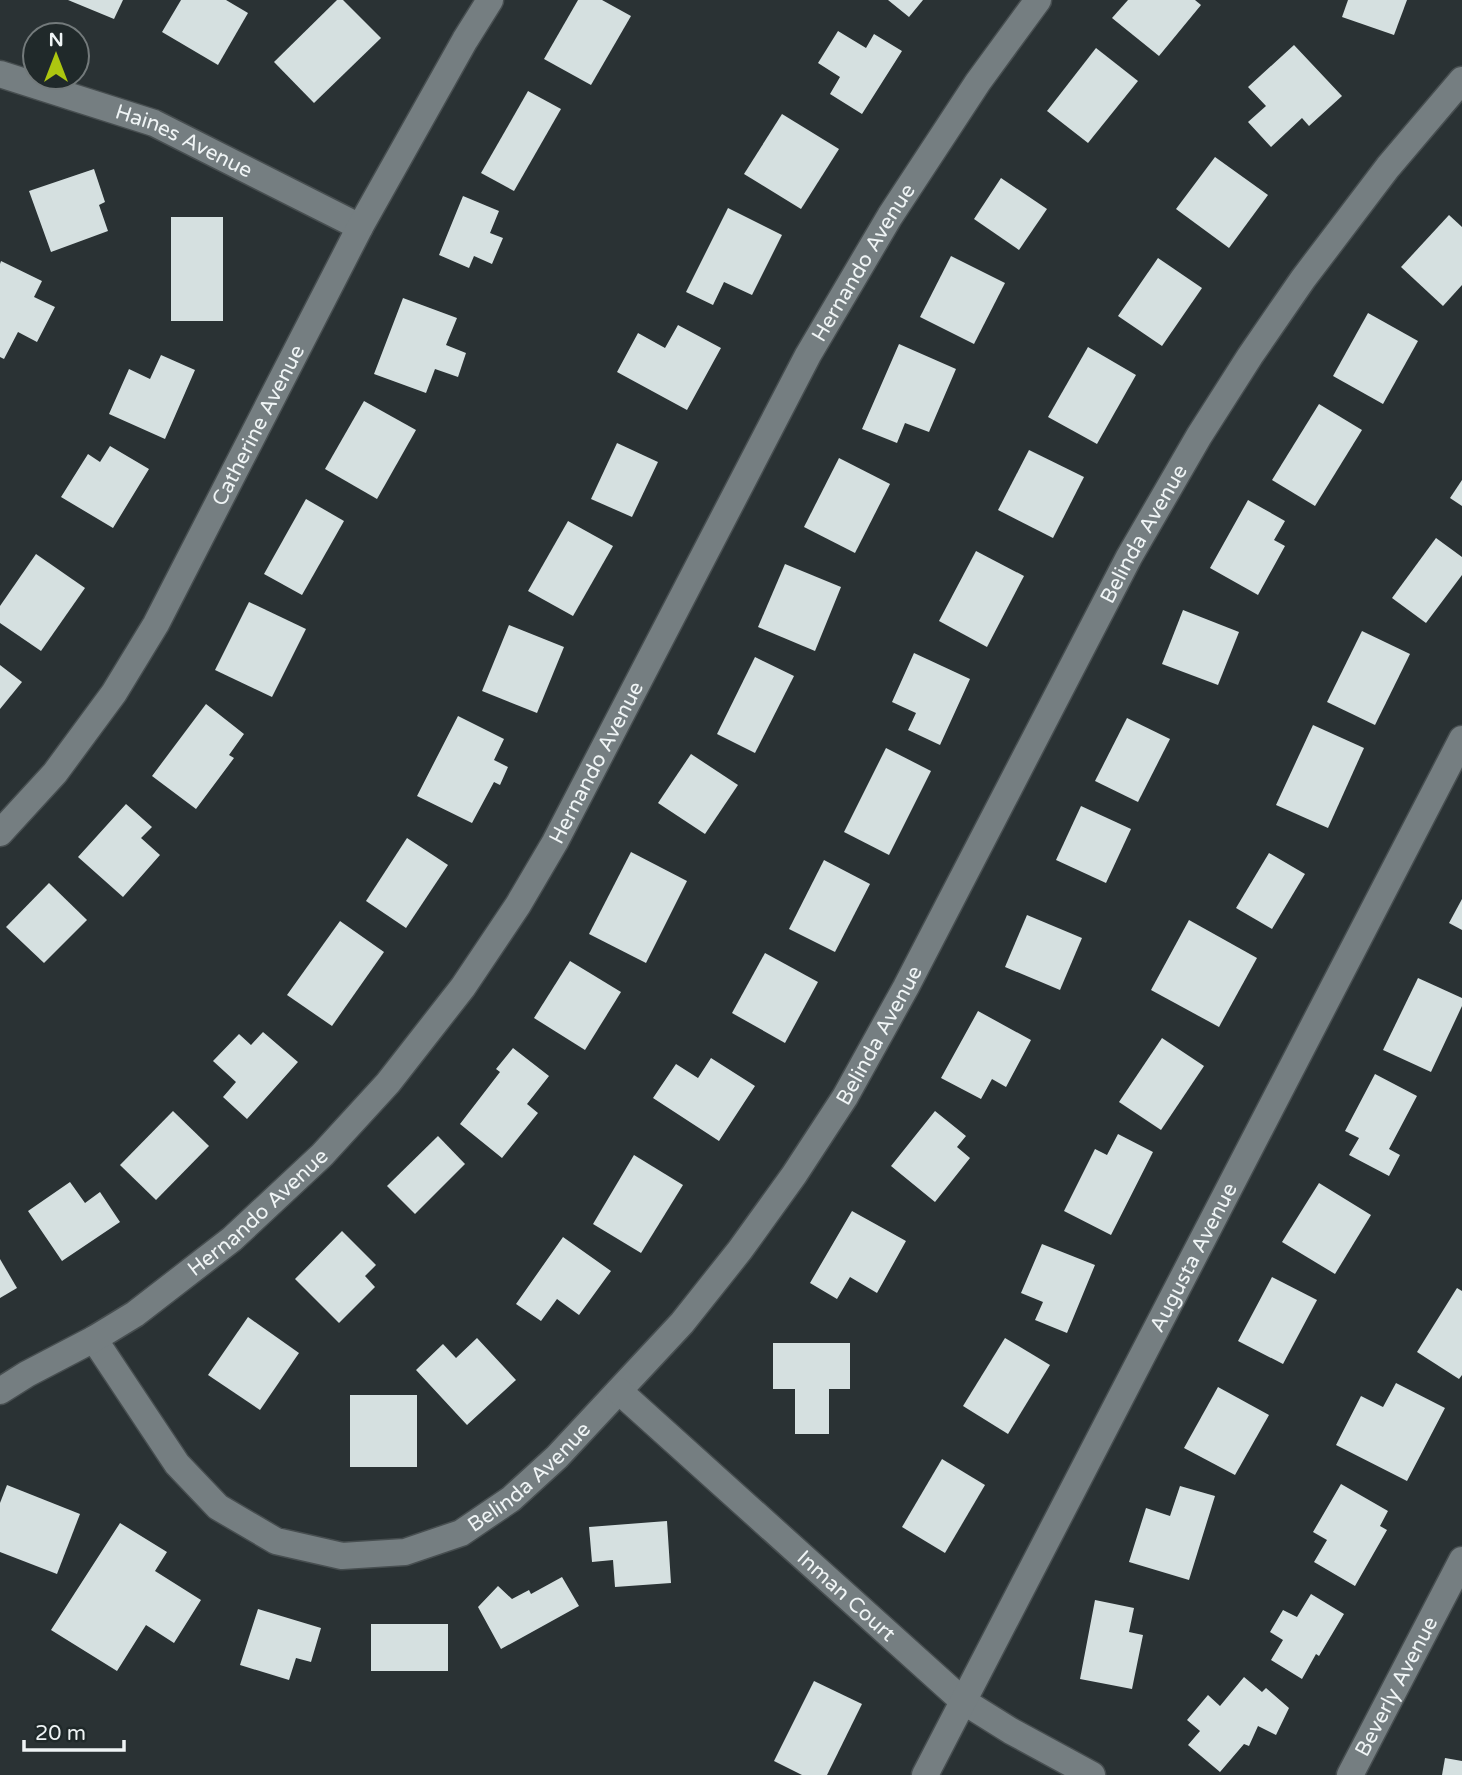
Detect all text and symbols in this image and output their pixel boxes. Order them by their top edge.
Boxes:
north arrow [21,21,91,91]
text: N [48,29,64,51]
street label: Haines Avenue [112,100,256,184]
street label: Hernando Avenue [807,179,921,346]
street label: Catherine Avenue [207,341,310,510]
street label: Belinda Avenue [1095,460,1193,608]
street label: Hernando Avenue [544,677,649,848]
street label: Belinda Avenue [831,961,928,1110]
street label: Hernando Avenue [183,1144,334,1282]
street label: Augusta Avenue [1145,1179,1243,1337]
street label: Belinda Avenue [463,1417,596,1538]
street label: Inman Court [792,1545,900,1647]
street label: Beverly Avenue [1350,1612,1443,1761]
scale bar [24,1708,124,1752]
text: 20 m [35,1721,86,1746]

